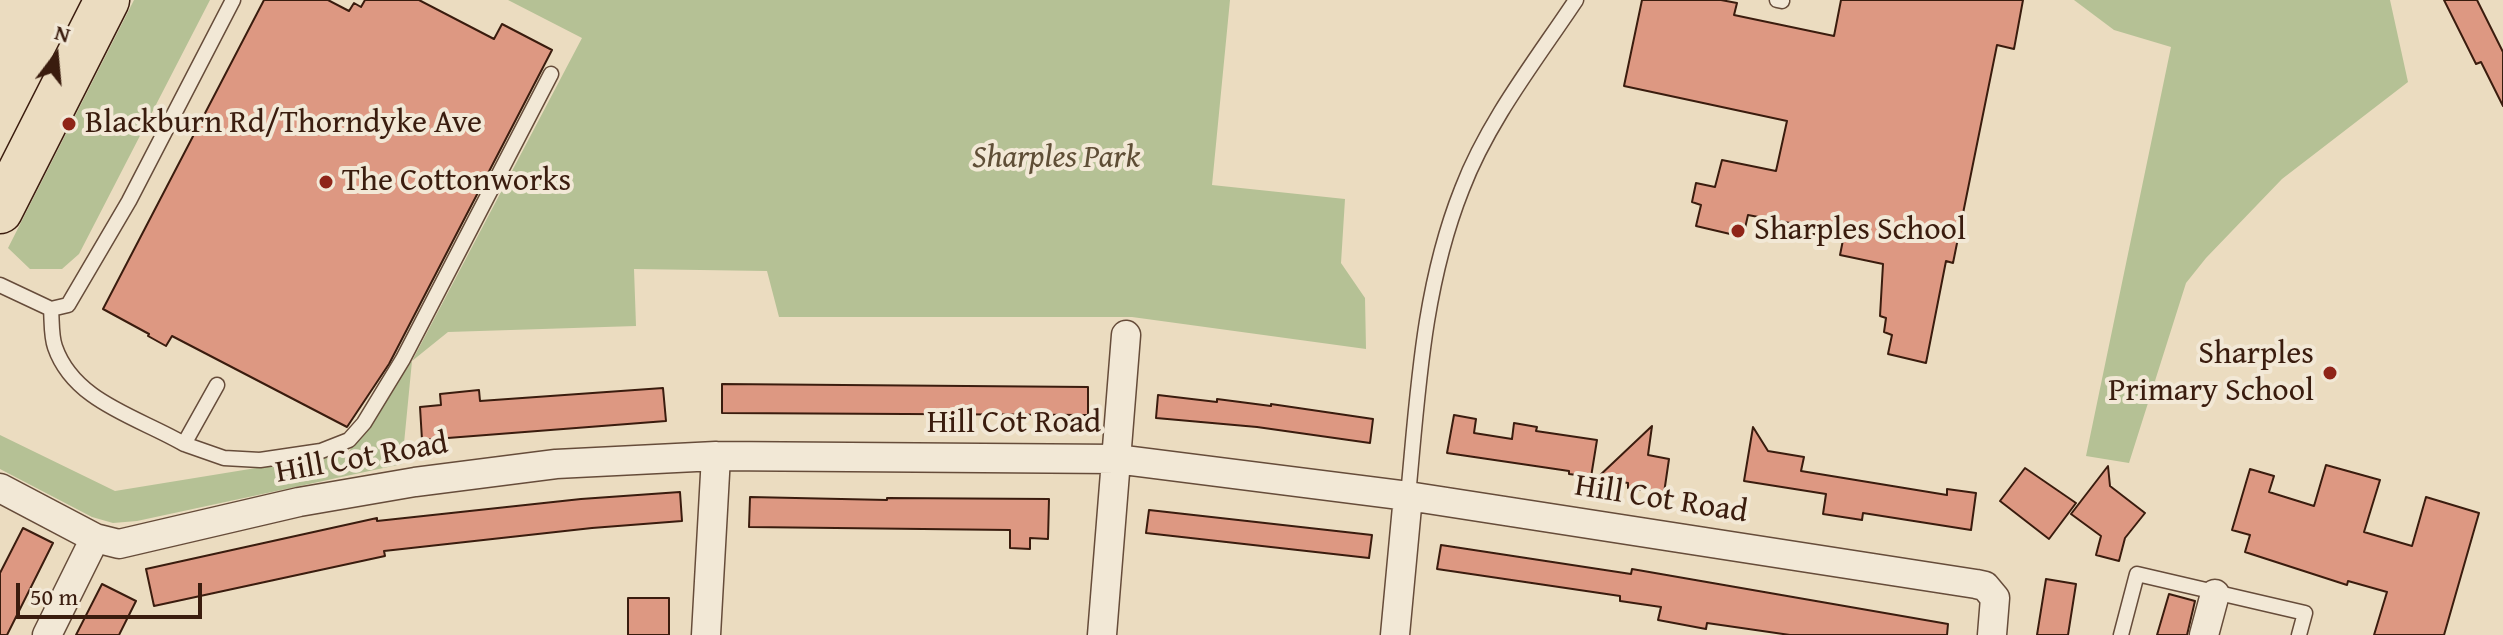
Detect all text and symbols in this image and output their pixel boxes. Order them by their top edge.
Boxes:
north arrow [16,16,96,96]
text: N [51,16,74,50]
place label: Blackburn Rd/Thorndyke Ave [85,105,482,143]
marker: Blackburn Rd/Thorndyke Ave [60,115,78,133]
park label: Sharples Park [972,140,1140,178]
place label: The Cottonworks [342,163,571,201]
marker: The Cottonworks [317,173,335,191]
place label: Sharples School [1754,212,1966,250]
marker: Sharples School [1729,222,1747,240]
place label: Sharples Primary School [2108,336,2314,411]
marker: Sharples Primary School [2321,364,2339,382]
street label: Hill Cot Road [927,405,1101,443]
street label: Hill Cot Road [273,425,451,493]
street label: Hill Cot Road [1572,467,1750,533]
scale bar [20,567,206,617]
text: 50 m [30,579,78,614]

